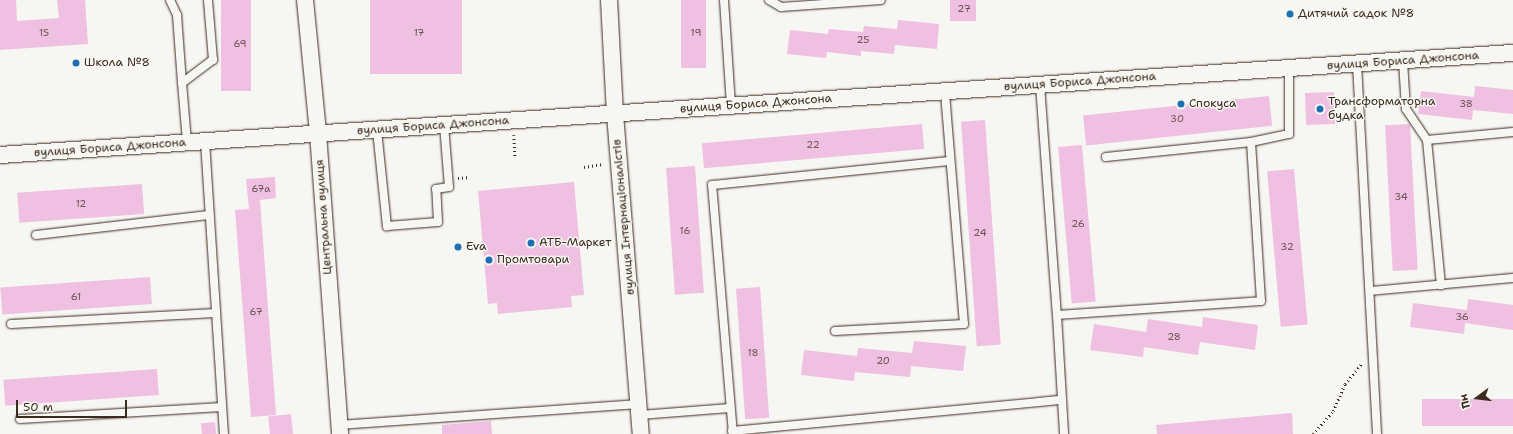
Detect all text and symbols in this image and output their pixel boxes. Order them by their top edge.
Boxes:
house number: 27 [957,3,971,15]
place label: Дитячий садок №8 [1298,7,1414,21]
marker: Дитячий садок №8 [1285,9,1295,19]
house number: 15 [39,27,49,39]
house number: 17 [414,27,424,39]
house number: 19 [691,27,701,39]
house number: 25 [857,34,869,46]
house number: 69 [233,38,247,50]
street label: вулиця Бориса Джонсона [1326,48,1480,74]
place label: Школа №8 [84,56,150,70]
marker: Школа №8 [71,58,81,68]
street label: вулиця Бориса Джонсона [1003,69,1157,95]
street label: вулиця Бориса Джонсона [679,91,833,117]
place label: Трансформаторна будка [1328,95,1435,123]
place label: Спокуса [1189,97,1237,111]
house number: 38 [1459,98,1473,110]
marker: Спокуса [1176,99,1186,109]
marker: Трансформаторна будка [1315,104,1325,114]
street label: вулиця Бориса Джонсона [356,113,510,139]
house number: 30 [1170,113,1184,125]
street label: вулиця Бориса Джонсона [33,135,187,161]
street label: вулиця Інтернаціоналістів [610,138,638,296]
house number: 22 [806,139,820,151]
street label: Центральна вулиця [313,159,335,275]
house number: 67а [251,183,271,195]
house number: 34 [1394,191,1408,203]
house number: 12 [76,198,86,210]
house number: 26 [1071,218,1085,230]
house number: 16 [680,225,690,237]
house number: 24 [973,227,987,239]
place label: АТБ-Маркет [539,236,611,250]
marker: АТБ-Маркет [526,238,536,248]
place label: Eva [466,240,487,254]
house number: 32 [1280,241,1294,253]
marker: Eva [453,242,463,252]
place label: Промтовари [497,253,569,267]
marker: Промтовари [484,255,494,265]
house number: 61 [71,291,81,303]
house number: 67 [250,306,262,318]
house number: 36 [1455,311,1469,323]
house number: 28 [1167,331,1181,343]
house number: 18 [747,347,759,359]
house number: 20 [876,355,890,367]
north arrow [1457,378,1497,418]
scale bar [18,392,129,418]
text: Пн [1456,392,1474,410]
text: 50 m [23,399,53,415]

